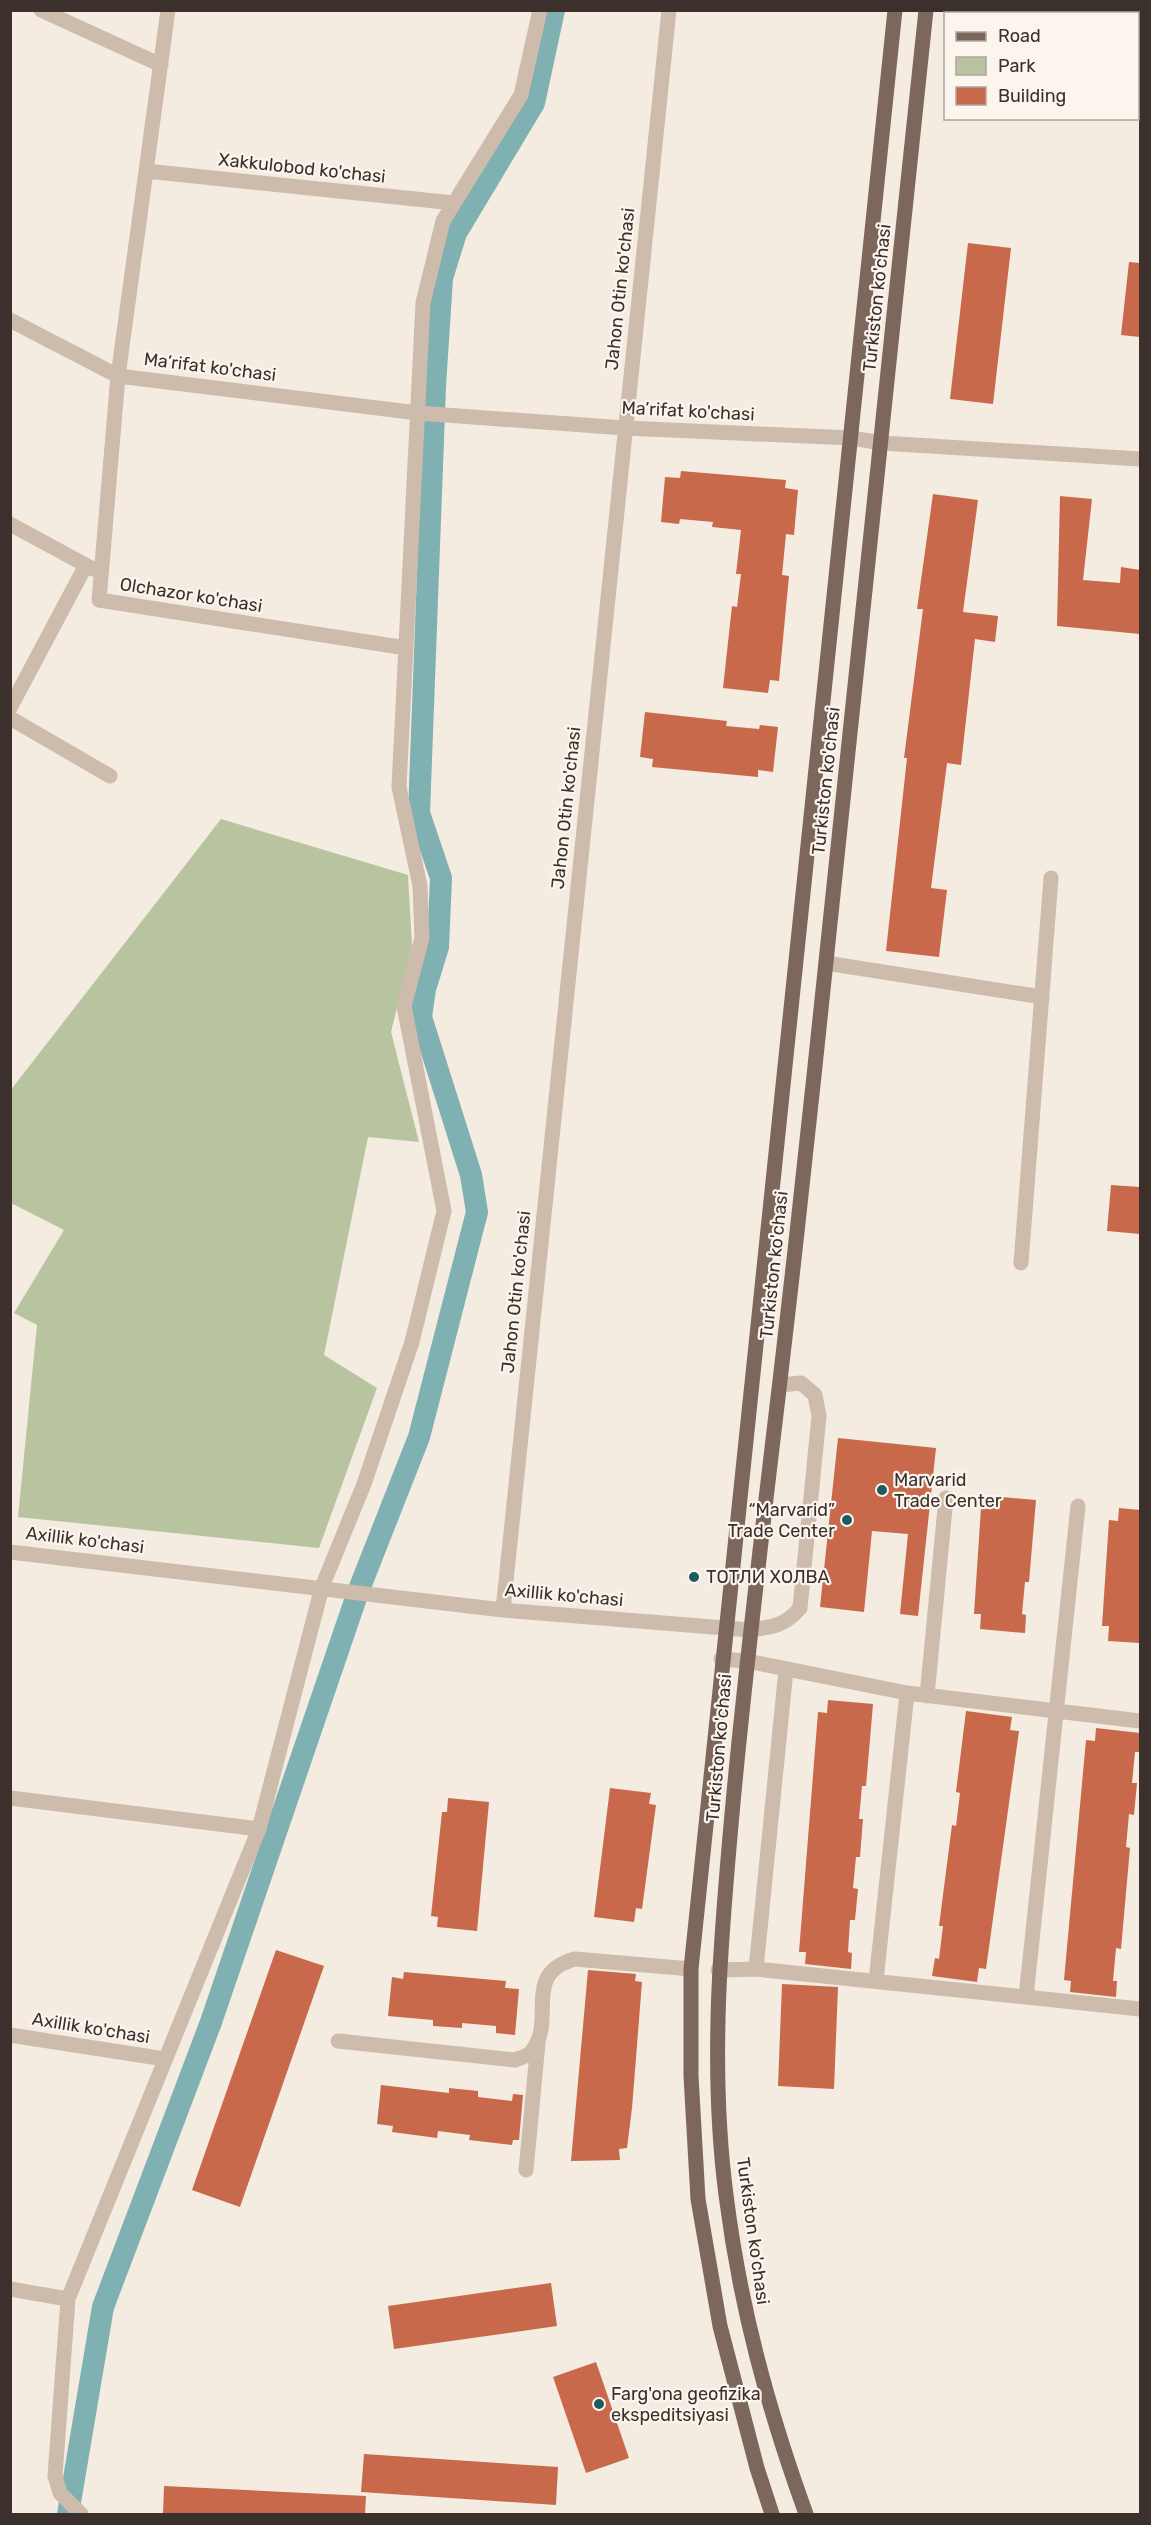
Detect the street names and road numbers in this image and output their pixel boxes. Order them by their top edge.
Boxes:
street label: Xakkulobod ko'chasi [217,148,387,188]
street label: Jahon Otin ko'chasi [601,207,639,371]
street label: Turkiston ko'chasi [858,223,896,373]
street label: Ma’rifat ko'chasi [143,348,277,386]
street label: Ma’rifat ko'chasi [621,397,755,425]
street label: Olchazor ko'chasi [118,573,264,617]
street label: Turkiston ko'chasi [807,706,845,856]
street label: Jahon Otin ko'chasi [547,726,585,890]
street label: Turkiston ko'chasi [755,1190,793,1340]
street label: Jahon Otin ko'chasi [497,1210,535,1374]
street label: Axillik ko'chasi [25,1522,145,1558]
street label: Axillik ko'chasi [504,1579,624,1611]
street label: Turkiston ko'chasi [702,1673,736,1823]
street label: Axillik ko'chasi [30,2008,152,2048]
street label: Turkiston ko'chasi [732,2156,774,2306]

